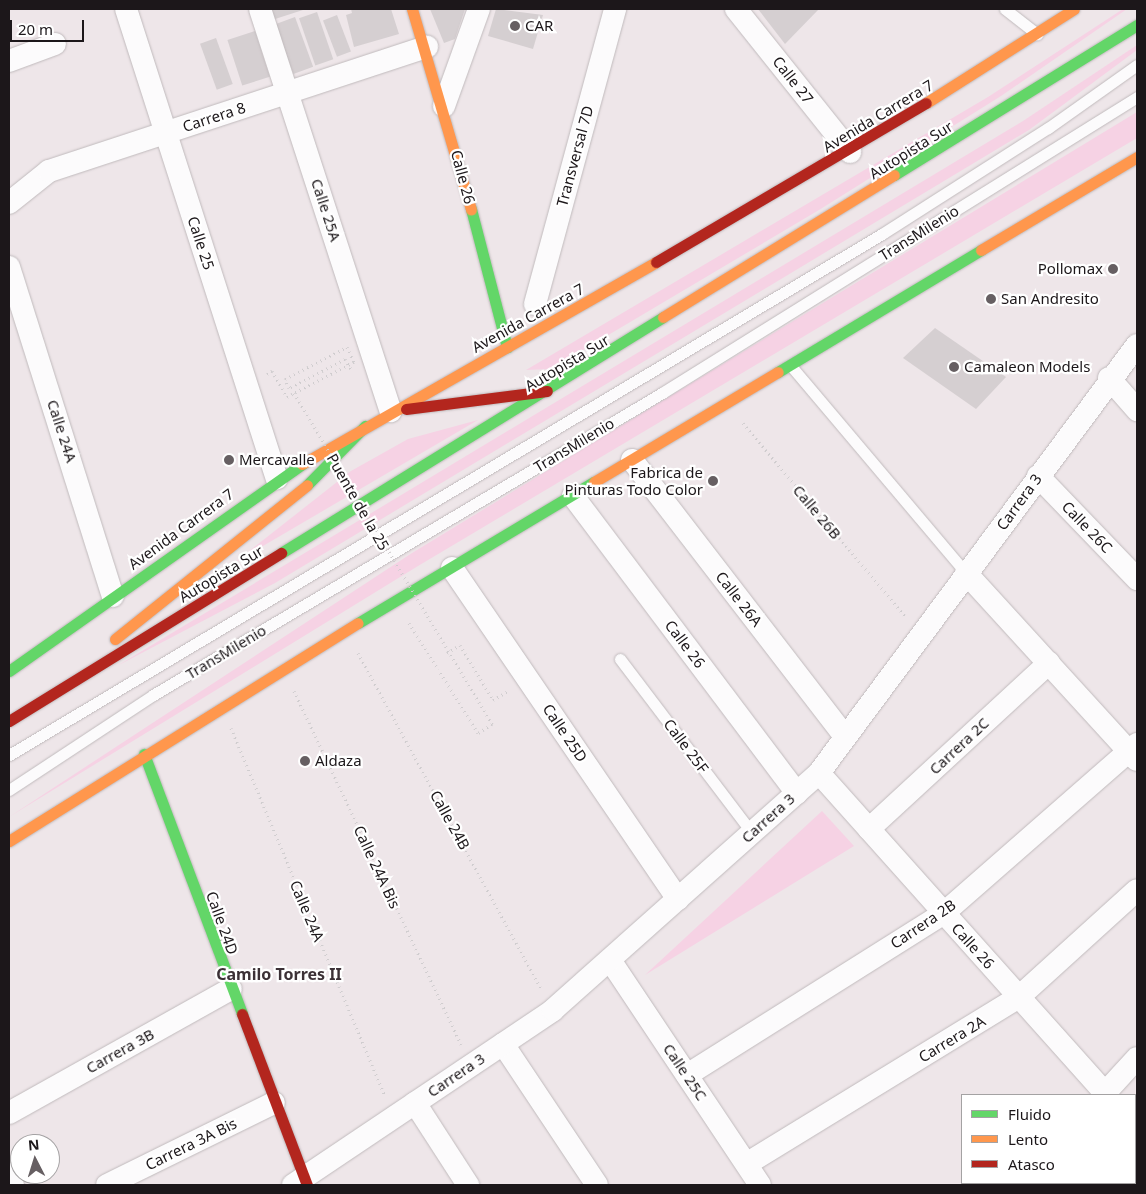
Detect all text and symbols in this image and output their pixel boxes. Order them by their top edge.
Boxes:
scale bar [12,10,86,42]
place label: CAR [525,17,553,35]
text: 20 m [18,19,53,39]
marker: CAR [509,20,521,32]
street label: Calle 27 [769,53,817,107]
street label: Avenida Carrera 7 [820,76,936,156]
street label: Carrera 8 [180,98,248,136]
street label: Transversal 7D [553,104,597,208]
street label: Autopista Sur [866,117,956,183]
street label: Calle 26 [447,148,479,206]
street label: Calle 25A [307,176,345,244]
street label: TransMilenio [876,201,962,265]
street label: Calle 25 [184,214,218,272]
place label: Pollomax [1038,260,1103,278]
marker: Pollomax [1107,263,1119,275]
street label: Avenida Carrera 7 [469,280,587,356]
place label: San Andresito [1001,290,1099,308]
marker: San Andresito [985,293,997,305]
street label: Autopista Sur [522,331,612,395]
place label: Camaleon Models [964,358,1090,376]
marker: Camaleon Models [948,361,960,373]
street label: Calle 24A [43,397,81,465]
street label: TransMilenio [531,414,617,476]
street label: Puente de la 25 [323,450,393,554]
place label: Mercavalle [239,451,315,469]
marker: Mercavalle [223,454,235,466]
place label: Fabrica de Pinturas Todo Color [564,463,703,498]
street label: Carrera 3 [993,470,1045,534]
marker: Fabrica de Pinturas Todo Color [707,475,719,487]
street label: Calle 26B [789,481,845,543]
street label: Avenida Carrera 7 [125,485,237,573]
street label: Calle 26C [1058,498,1116,556]
street label: Autopista Sur [176,542,266,606]
street label: Calle 26A [712,568,766,630]
street label: Calle 26 [661,617,709,671]
street label: TransMilenio [183,621,269,683]
street label: Calle 25D [539,701,591,765]
street label: Carrera 2C [926,714,992,778]
street label: Calle 25F [660,715,712,777]
place label: Aldaza [315,752,362,770]
marker: Aldaza [299,755,311,767]
street label: Calle 24B [426,787,474,853]
street label: Carrera 3 [738,789,798,847]
street label: Calle 24A Bis [350,823,404,911]
street label: Calle 24A [286,878,328,944]
street label: Calle 24D [202,889,242,957]
street label: Carrera 2B [887,896,959,952]
street label: Calle 26 [948,919,998,973]
district label: Camilo Torres II [216,964,342,984]
street label: Carrera 2A [915,1012,989,1066]
street label: Carrera 3B [83,1025,157,1077]
street label: Calle 25C [659,1040,711,1104]
street label: Carrera 3 [424,1049,488,1101]
legend [961,1094,1136,1184]
text: Fluido [1008,1104,1051,1124]
street label: Carrera 3A Bis [142,1114,240,1174]
text: Lento [1008,1129,1048,1149]
north arrow [10,1134,60,1184]
text: N [27,1135,40,1155]
text: Atasco [1008,1154,1055,1174]

